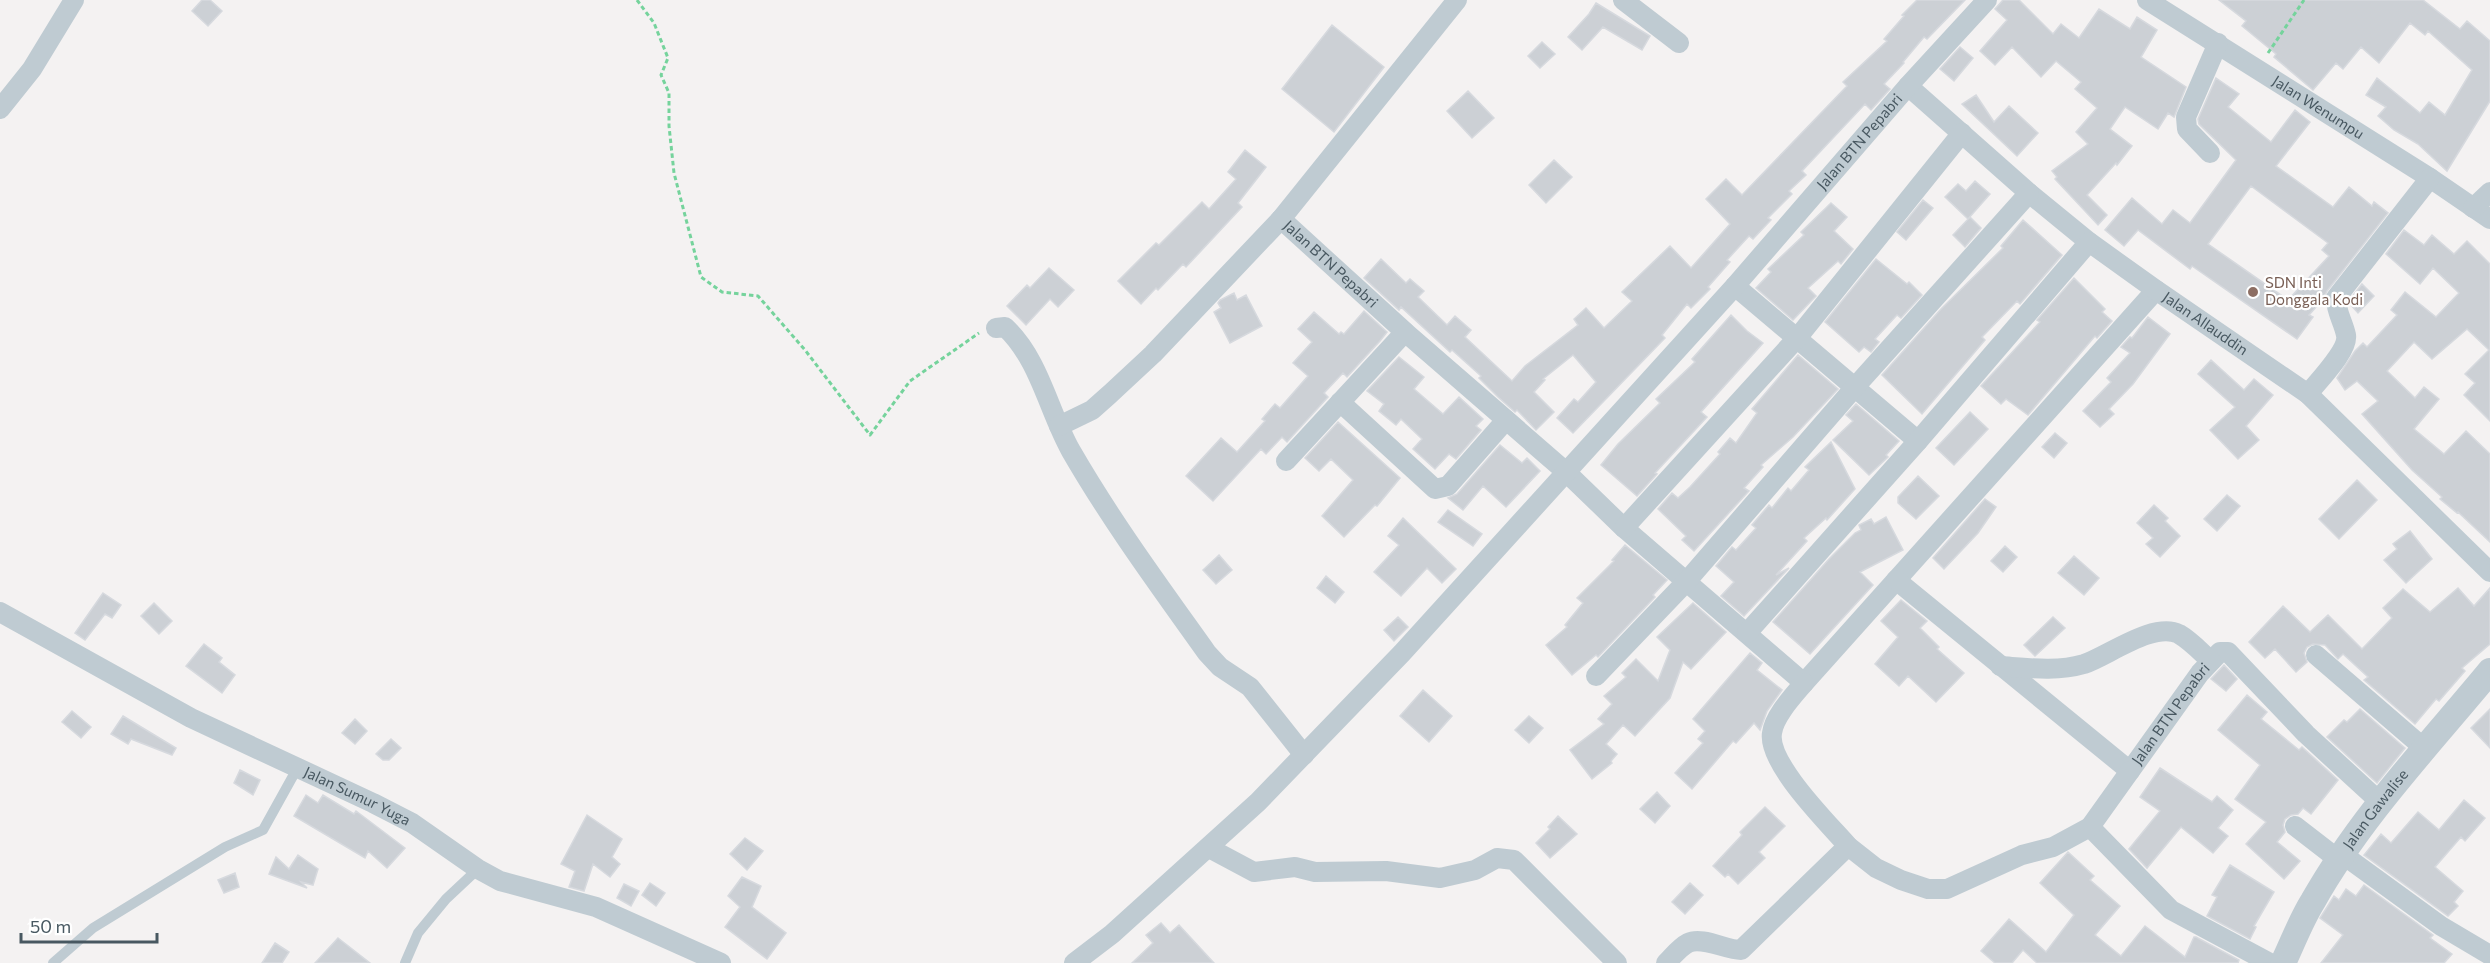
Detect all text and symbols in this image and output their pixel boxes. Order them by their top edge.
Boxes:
street label: Jalan Wenumpu [2269,71,2368,142]
street label: Jalan BTN Pepabri [1812,89,1905,193]
street label: Jalan BTN Pepabri [1280,216,1382,311]
place label: SDN Inti Donggala Kodi [2265,273,2363,308]
marker: SDN Inti Donggala Kodi [2246,285,2260,299]
street label: Jalan Allauddin [2160,287,2252,358]
street label: Jalan BTN Pepabri [2127,659,2213,768]
street label: Jalan Sumur Yuga [301,762,414,829]
street label: Jalan Gawalise [2338,765,2411,852]
scale bar [21,906,158,944]
text: 50 m [30,915,71,937]

